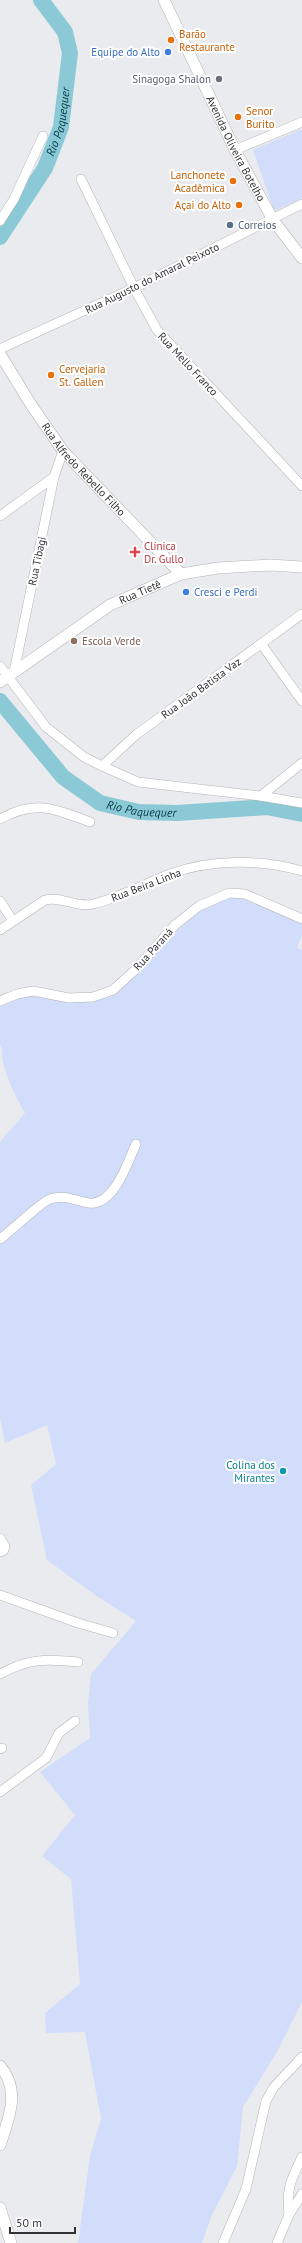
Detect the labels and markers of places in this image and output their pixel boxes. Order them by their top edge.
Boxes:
place label: Barão Restaurante [179,27,235,54]
marker: Barão Restaurante [166,35,176,45]
place label: Equipe do Alto [91,45,160,59]
marker: Equipe do Alto [163,47,173,57]
place label: Sinagoga Shalon [132,72,211,86]
marker: Sinagoga Shalon [214,74,224,84]
place label: Senor Burito [246,104,275,131]
marker: Senor Burito [233,112,243,122]
place label: Lanchonete Acadêmica [170,168,225,195]
marker: Lanchonete Acadêmica [228,176,238,186]
place label: Açai do Alto [175,198,231,212]
marker: Açai do Alto [234,200,244,210]
place label: Correios [238,218,277,232]
marker: Correios [225,220,235,230]
place label: Cervejaria St. Gallen [59,362,106,389]
marker: Cervejaria St. Gallen [46,370,56,380]
place label: Clínica Dr. Gullo [144,539,184,566]
marker: Clínica Dr. Gullo [129,546,141,558]
place label: Cresci e Perdi [194,585,257,599]
marker: Cresci e Perdi [181,587,191,597]
place label: Escola Verde [82,634,141,648]
marker: Escola Verde [69,636,79,646]
place label: Colina dos Mirantes [226,1458,275,1485]
marker: Colina dos Mirantes [278,1466,288,1476]

